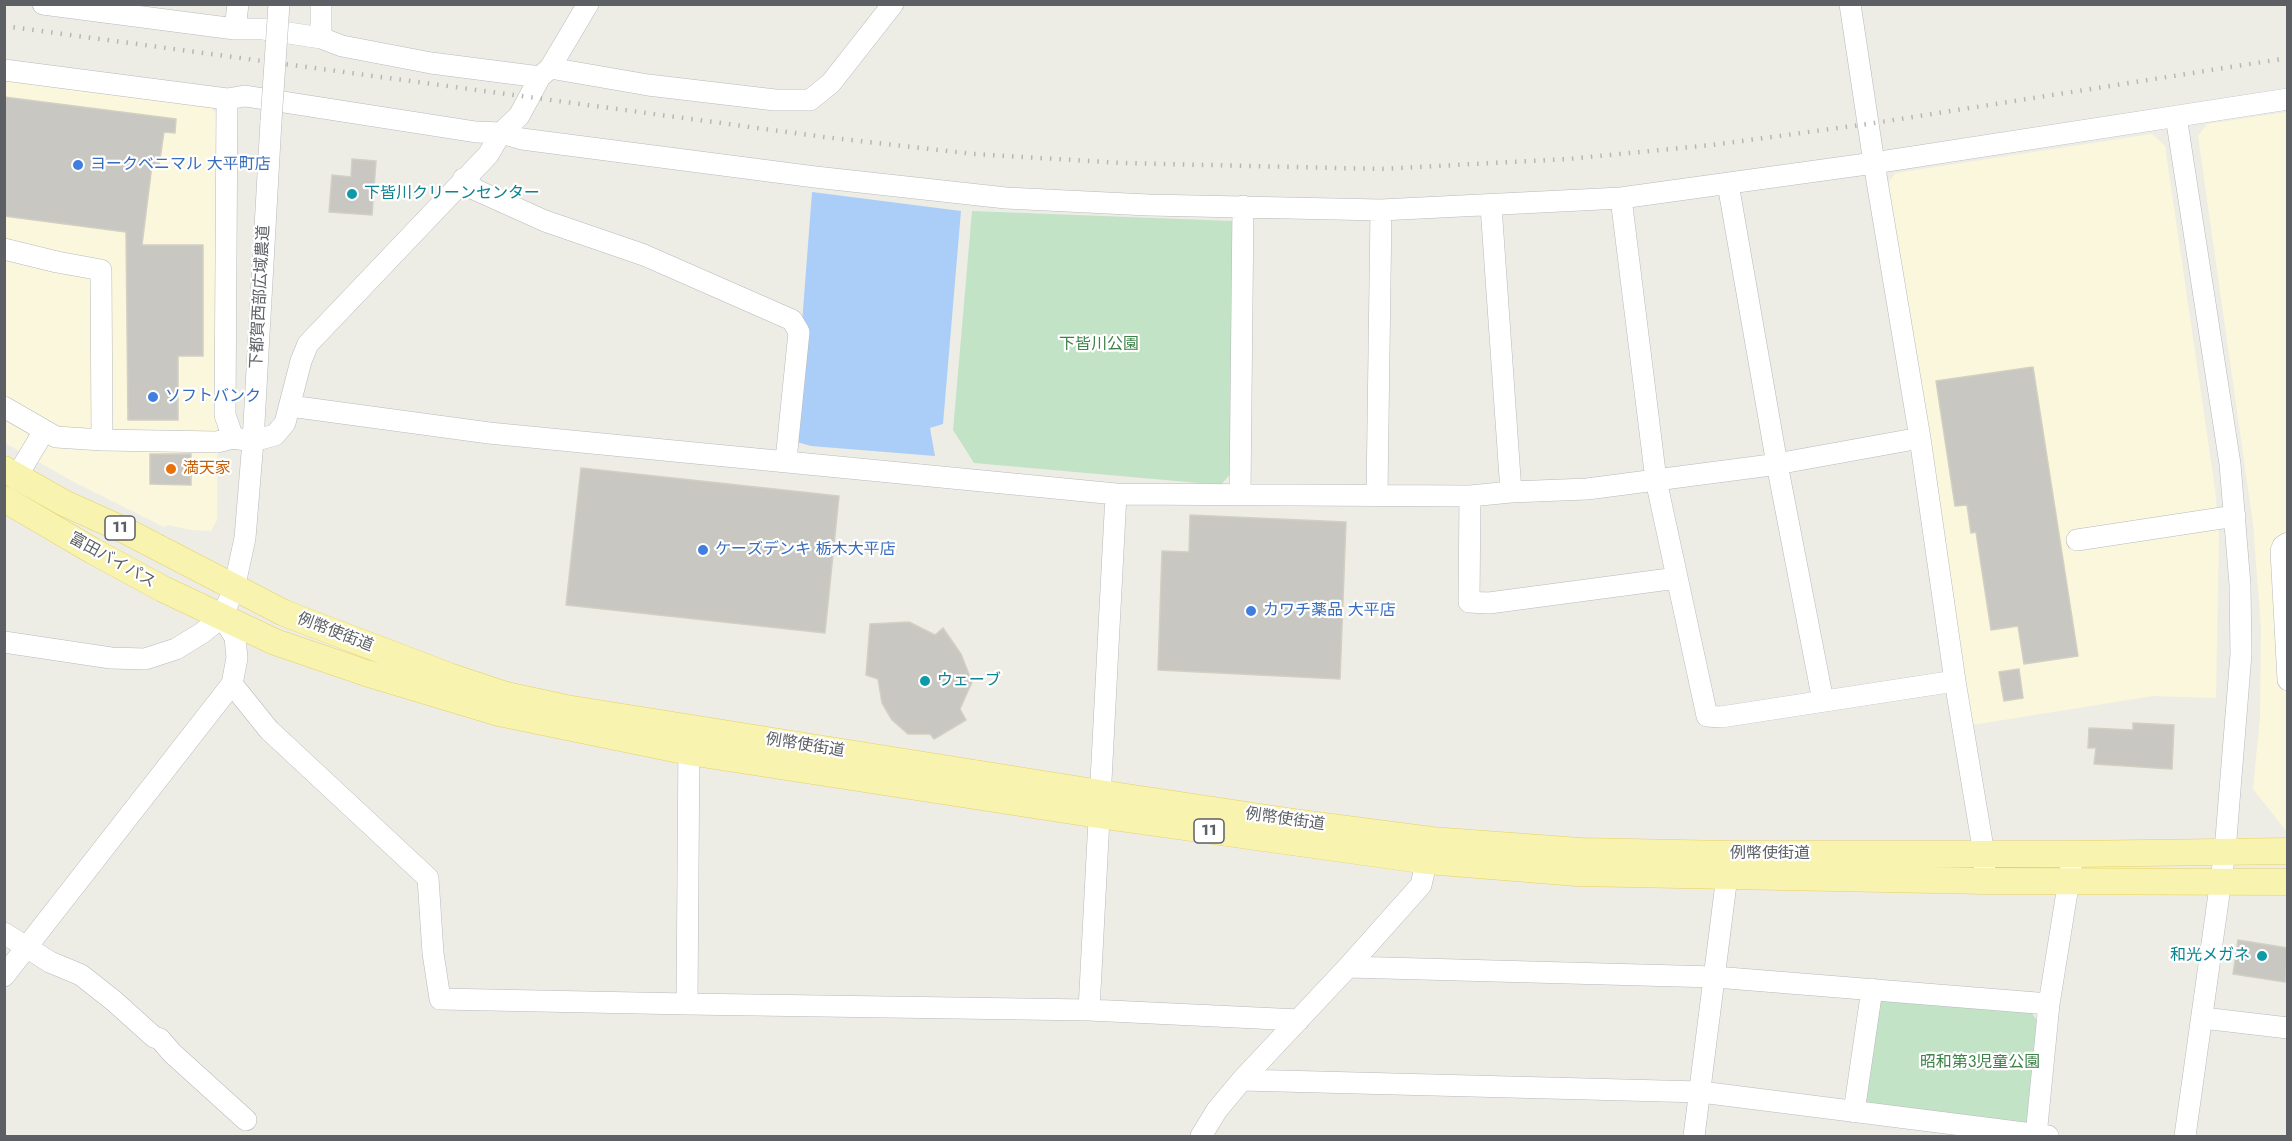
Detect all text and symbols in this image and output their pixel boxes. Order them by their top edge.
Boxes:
place label: ヨークベニマル 大平町店 [90,155,271,175]
marker: ヨークベニマル 大平町店 [71,158,85,172]
place label: 下皆川クリーンセンター [364,184,540,204]
marker: 下皆川クリーンセンター [345,187,359,201]
street label: 下都賀西部広域農道 [248,225,274,369]
park label: 下皆川公園 [1059,335,1139,355]
place label: ソフトバンク [165,387,261,407]
marker: ソフトバンク [146,390,160,404]
place label: 満天家 [183,459,231,479]
marker: 満天家 [164,462,178,476]
road number: 11 [105,516,135,540]
street label: 富田バイパス [65,529,159,593]
place label: ケーズデンキ 栃木大平店 [715,540,896,560]
marker: ケーズデンキ 栃木大平店 [696,543,710,557]
place label: カワチ薬品 大平店 [1263,601,1396,621]
marker: カワチ薬品 大平店 [1244,604,1258,618]
street label: 例幣使街道 [294,610,376,656]
place label: ウェーブ [937,671,1001,691]
marker: ウェーブ [918,674,932,688]
street label: 例幣使街道 [764,730,846,762]
street label: 例幣使街道 [1244,805,1326,835]
road number: 11 [1194,819,1224,843]
street label: 例幣使街道 [1730,844,1810,864]
place label: 和光メガネ [2170,946,2250,966]
marker: 和光メガネ [2255,949,2269,963]
park label: 昭和第3児童公園 [1920,1053,2040,1073]

